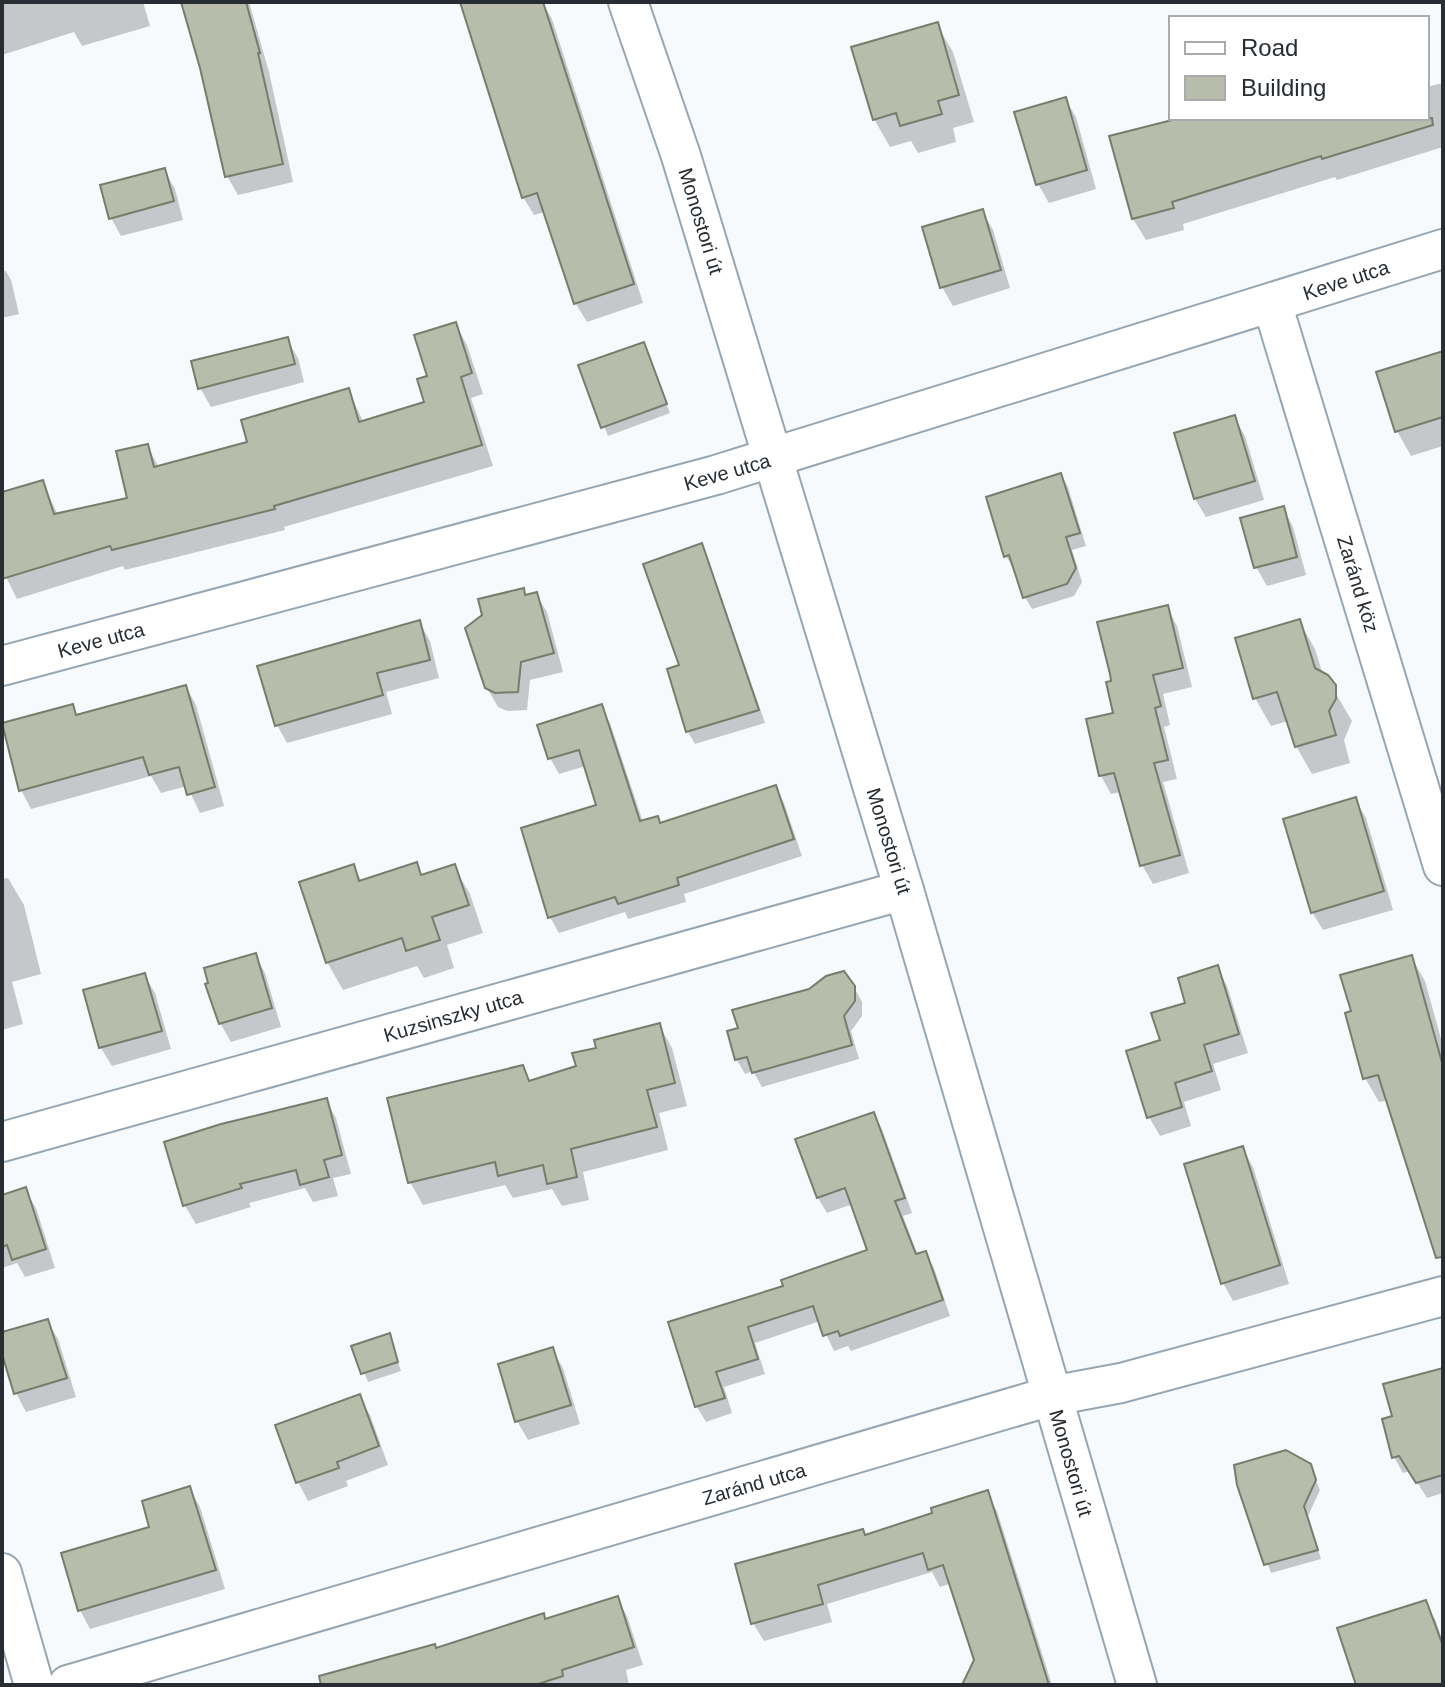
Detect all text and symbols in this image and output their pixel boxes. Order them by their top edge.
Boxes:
legend [1169,16,1429,120]
text: Road [1241,34,1298,61]
text: Building [1241,74,1326,101]
street label: Monostori út [674,165,728,277]
street label: Keve utca [1300,256,1393,304]
street label: Keve utca [681,449,774,495]
street label: Zaránd köz [1333,533,1383,635]
street label: Keve utca [55,618,148,662]
street label: Monostori út [862,785,916,897]
street label: Kuzsinszky utca [381,985,526,1046]
street label: Monostori út [1045,1407,1097,1519]
street label: Zaránd utca [700,1458,809,1509]

